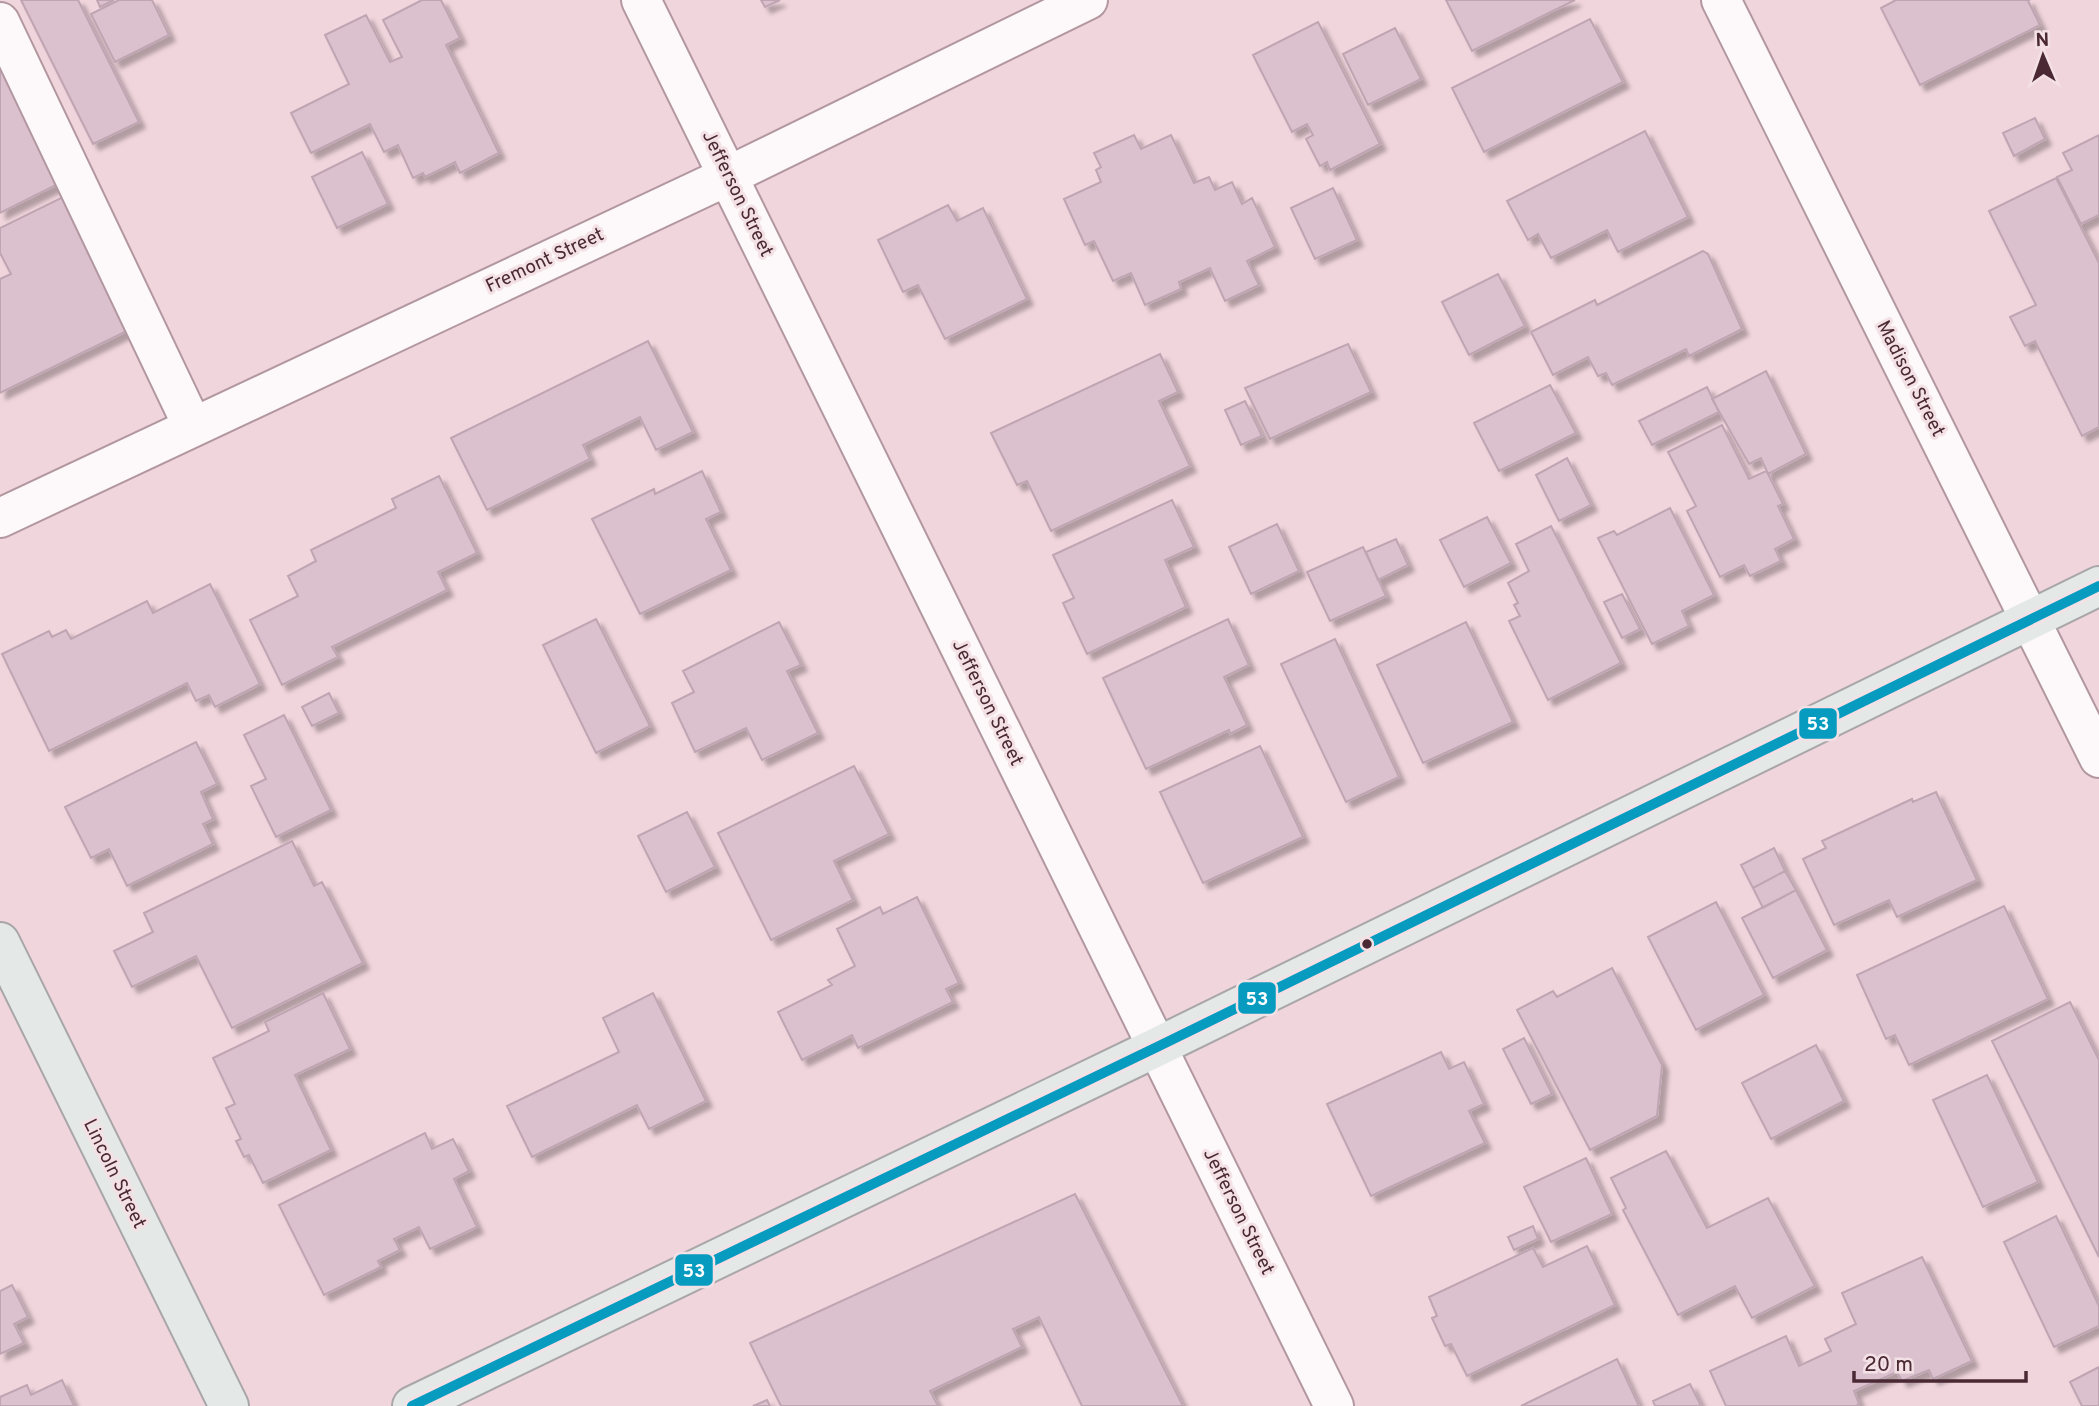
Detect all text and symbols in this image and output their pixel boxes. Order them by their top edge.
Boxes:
north arrow [2008,21,2078,91]
text: N [2035,29,2050,53]
street label: Jefferson Street [696,127,778,261]
street label: Fremont Street [482,223,608,299]
street label: Madison Street [1870,317,1950,441]
street label: Jefferson Street [946,636,1028,770]
line badge: 53 [1798,707,1838,740]
text: 53 [1807,713,1830,737]
unlabelled marker [1360,937,1374,951]
line badge: 53 [1237,981,1277,1015]
text: 53 [1246,988,1269,1012]
street label: Lincoln Street [77,1115,151,1233]
street label: Jefferson Street [1197,1145,1279,1279]
line badge: 53 [674,1253,714,1287]
text: 53 [683,1260,706,1284]
scale bar [1854,1340,2025,1384]
text: 20 m [1864,1352,1913,1379]

